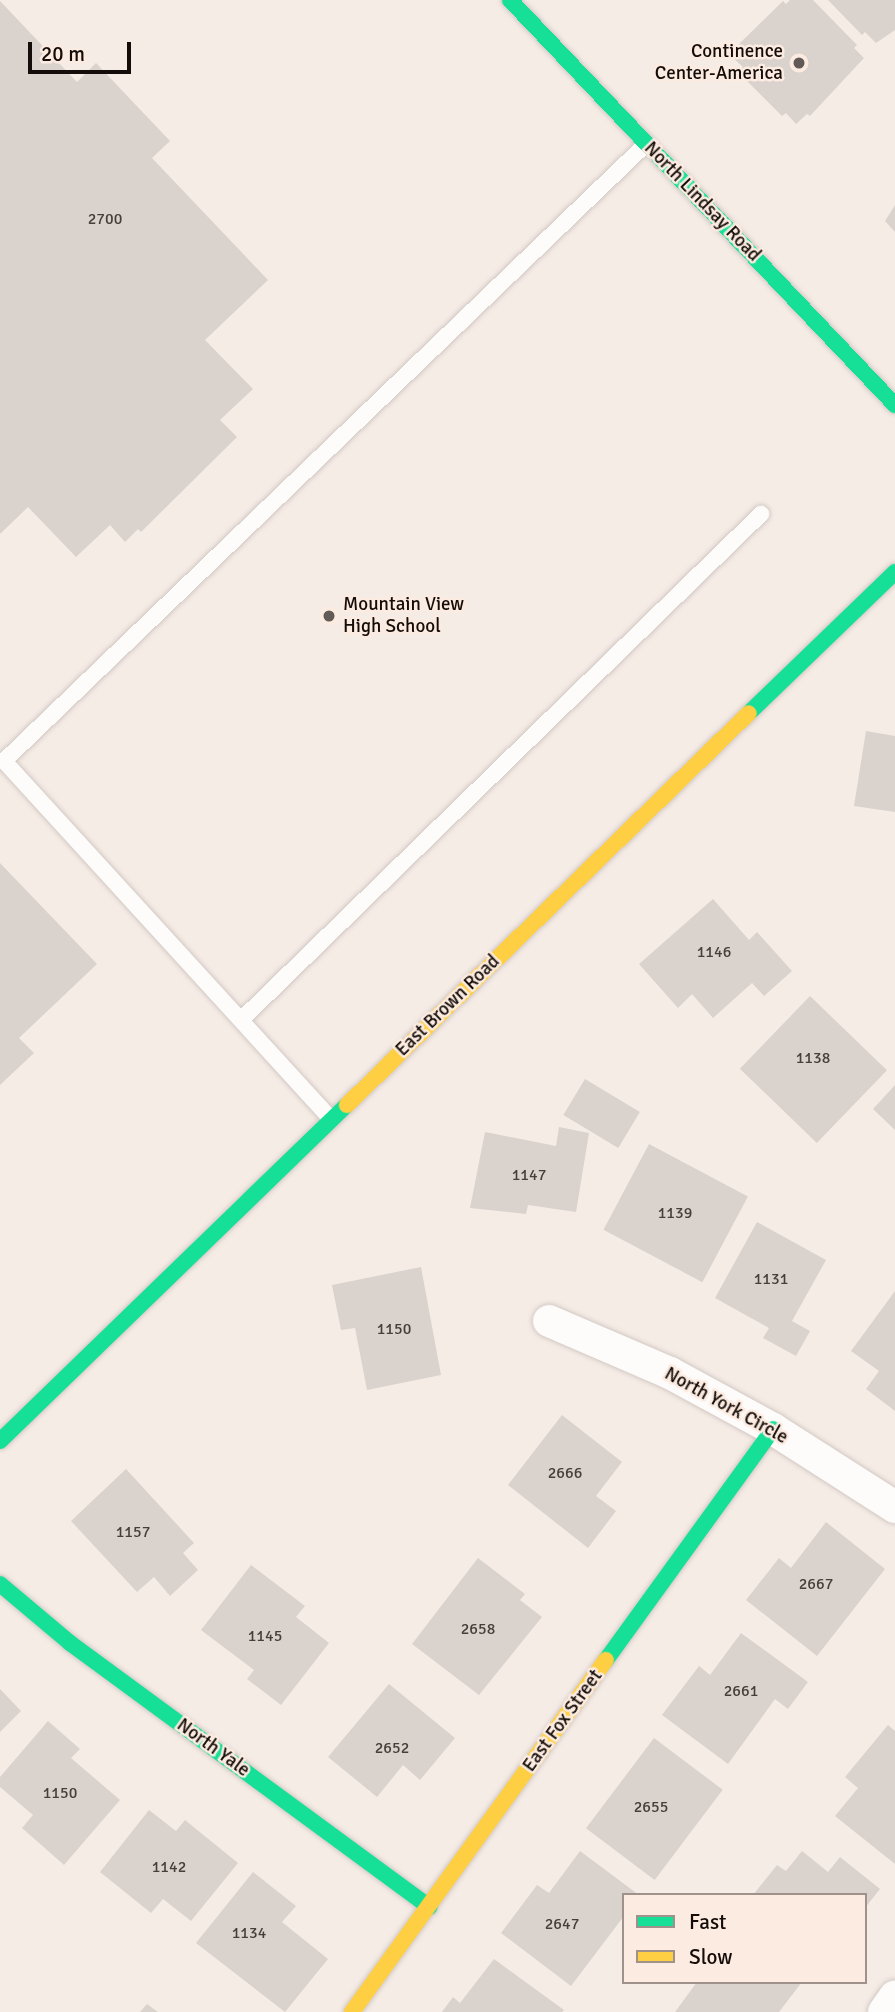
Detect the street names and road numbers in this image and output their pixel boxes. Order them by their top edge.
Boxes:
street label: North Lindsay Road [639,137,765,267]
street label: East Brown Road [391,951,505,1061]
street label: North York Circle [660,1363,792,1449]
street label: East Fox Street [518,1665,608,1777]
street label: North Yale [172,1714,254,1782]

